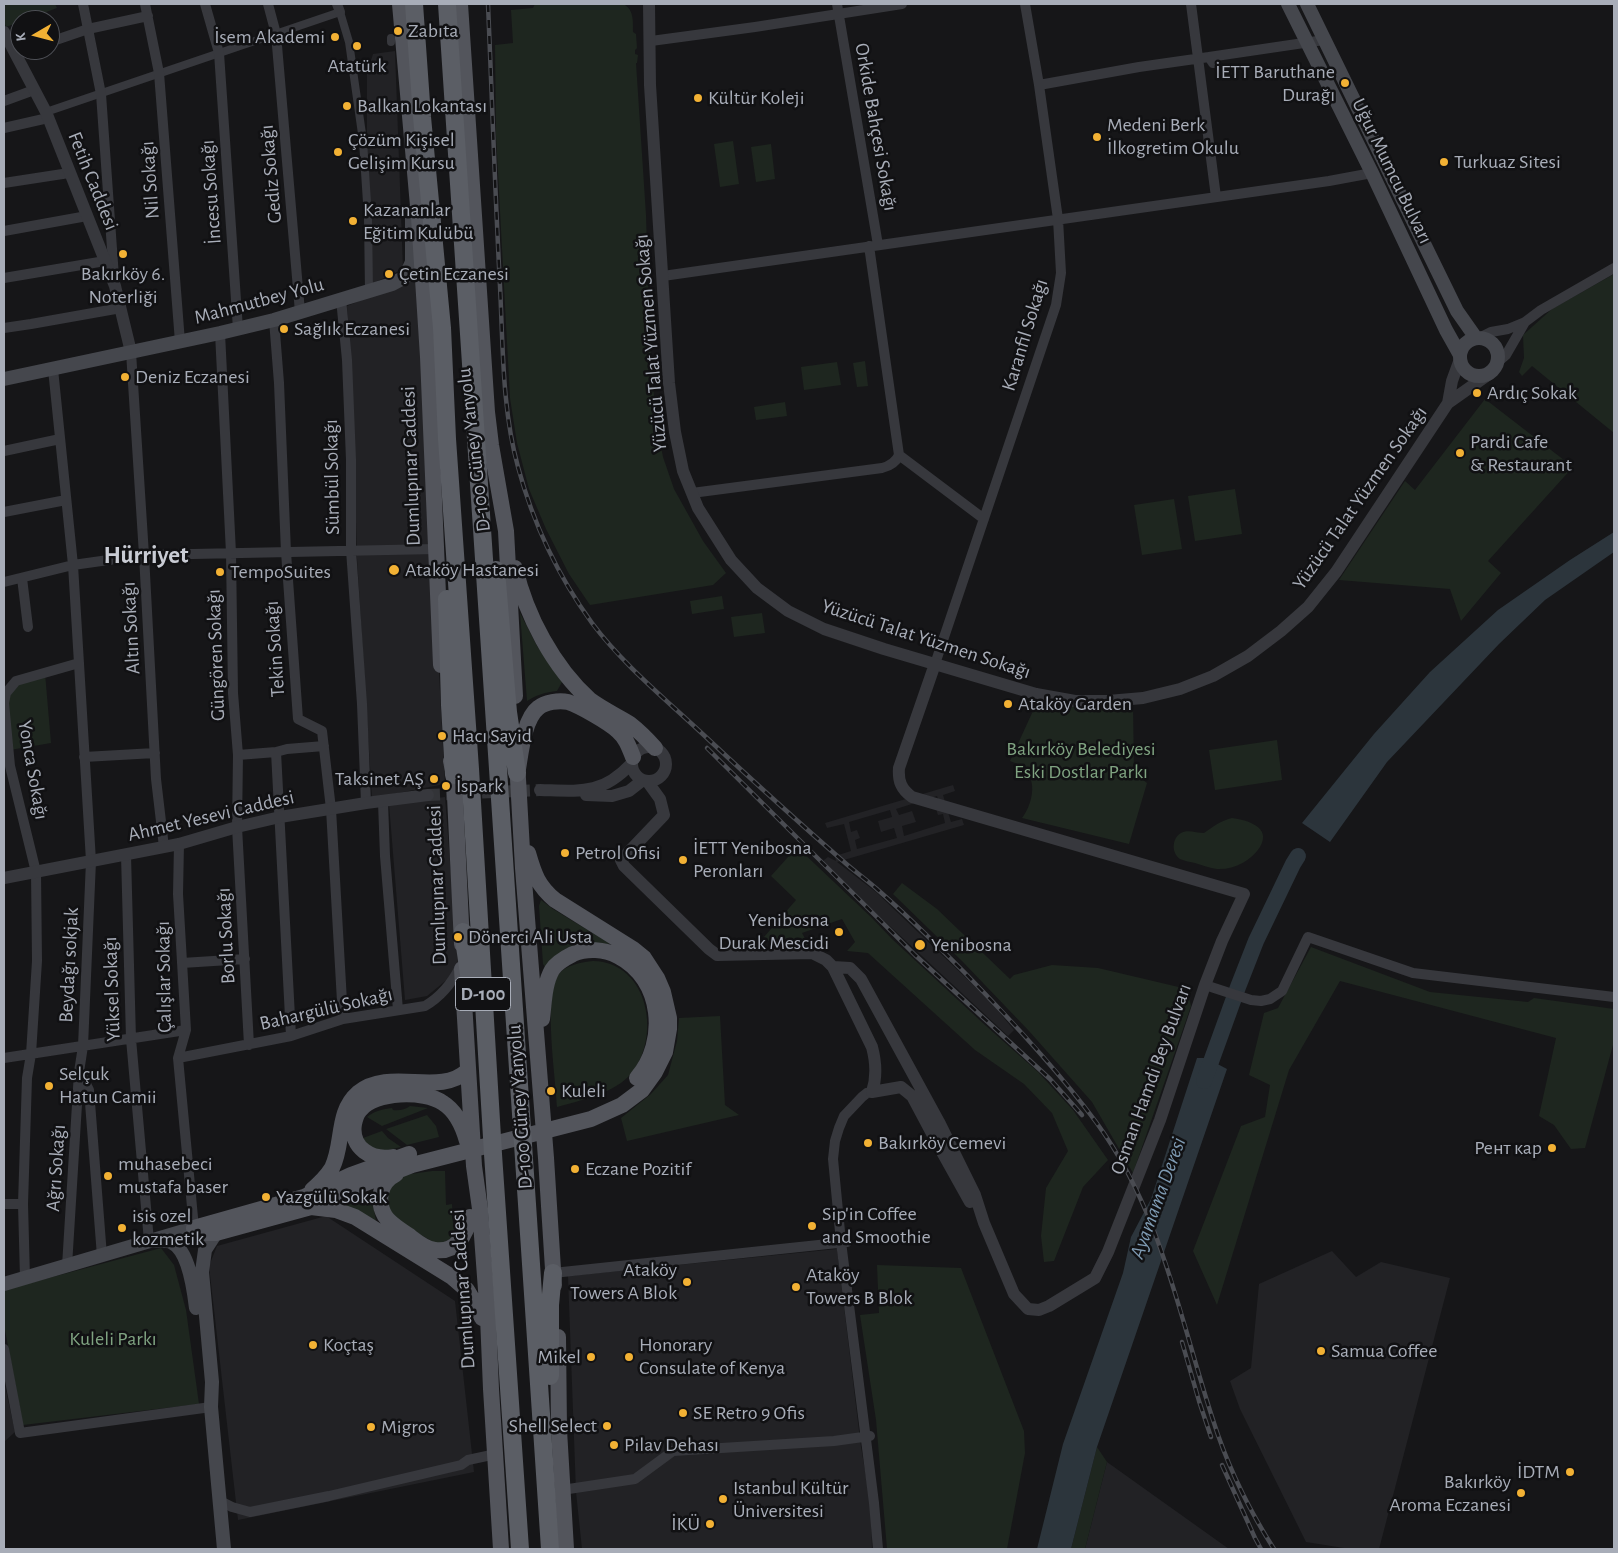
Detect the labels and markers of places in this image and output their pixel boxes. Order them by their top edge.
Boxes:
place label: Zabıta [408,19,459,43]
place label: İsem Akademi [214,25,325,49]
marker: Zabıta [392,25,404,37]
marker: İsem Akademi [329,31,341,43]
marker: Atatürk [351,40,363,52]
place label: Atatürk [328,54,386,78]
place label: İETT Baruthane Durağı [1215,60,1335,107]
marker: İETT Baruthane Durağı [1339,77,1351,89]
place label: Kültür Koleji [708,86,804,110]
marker: Kültür Koleji [692,92,704,104]
place label: Balkan Lokantası [357,94,487,118]
marker: Balkan Lokantası [341,100,353,112]
place label: Medeni Berk İlkogretim Okulu [1107,113,1239,160]
place label: Çözüm Kişisel Gelişim Kursu [348,128,455,175]
marker: Medeni Berk İlkogretim Okulu [1091,131,1103,143]
marker: Çözüm Kişisel Gelişim Kursu [332,146,344,158]
place label: Turkuaz Sitesi [1454,150,1561,174]
marker: Turkuaz Sitesi [1438,156,1450,168]
place label: Kazananlar Eğitim Kulübü [363,198,473,245]
marker: Kazananlar Eğitim Kulübü [347,215,359,227]
marker: Bakırköy 6. Noterliği [117,248,129,260]
place label: Bakırköy 6. Noterliği [81,262,165,309]
place label: Çetin Eczanesi [399,262,509,286]
marker: Çetin Eczanesi [383,268,395,280]
place label: Sağlık Eczanesi [294,317,410,341]
marker: Sağlık Eczanesi [278,323,290,335]
place label: Deniz Eczanesi [135,365,250,389]
marker: Deniz Eczanesi [119,371,131,383]
place label: Ardıç Sokak [1487,381,1577,405]
marker: Ardıç Sokak [1471,387,1483,399]
place label: Pardi Cafe & Restaurant [1470,430,1572,477]
marker: Pardi Cafe & Restaurant [1454,447,1466,459]
place label: Ataköy Hastanesi [405,558,539,582]
place label: TempoSuites [230,560,331,584]
marker: Ataköy Hastanesi [387,563,401,577]
marker: TempoSuites [214,566,226,578]
place label: Ataköy Garden [1018,692,1132,716]
marker: Ataköy Garden [1002,698,1014,710]
place label: Hacı Sayid [452,724,532,748]
marker: Hacı Sayid [436,730,448,742]
place label: Taksinet AŞ [335,767,424,791]
marker: Taksinet AŞ [428,773,440,785]
place label: İspark [456,774,503,798]
marker: İspark [440,780,452,792]
place label: İETT Yenibosna Peronları [693,836,812,883]
place label: Petrol Ofisi [575,841,661,865]
marker: Petrol Ofisi [559,847,571,859]
marker: İETT Yenibosna Peronları [677,854,689,866]
place label: Yenibosna Durak Mescidi [718,908,829,955]
place label: Dönerci Ali Usta [468,925,593,949]
marker: Yenibosna Durak Mescidi [833,926,845,938]
marker: Dönerci Ali Usta [452,931,464,943]
place label: Yenibosna [931,933,1012,957]
marker: Yenibosna [913,938,927,952]
place label: Selçuk Hatun Camii [59,1062,157,1109]
place label: Kuleli [561,1079,606,1103]
marker: Selçuk Hatun Camii [43,1080,55,1092]
marker: Kuleli [545,1085,557,1097]
place label: Bakırköy Cemevi [878,1131,1006,1155]
place label: Рент кар [1474,1136,1542,1160]
marker: Bakırköy Cemevi [862,1137,874,1149]
marker: Рент кар [1546,1142,1558,1154]
place label: muhasebeci mustafa baser [118,1152,228,1199]
place label: Eczane Pozitif [585,1157,691,1181]
marker: Eczane Pozitif [569,1163,581,1175]
marker: muhasebeci mustafa baser [102,1170,114,1182]
place label: Yazgülü Sokak [276,1185,387,1209]
marker: Yazgülü Sokak [260,1191,272,1203]
place label: Sip'in Coffee and Smoothie [822,1202,931,1249]
place label: isis ozel kozmetik [132,1204,204,1251]
marker: Sip'in Coffee and Smoothie [806,1220,818,1232]
marker: isis ozel kozmetik [116,1222,128,1234]
place label: Ataköy Towers A Blok [570,1258,677,1305]
place label: Ataköy Towers B Blok [806,1263,912,1310]
marker: Ataköy Towers A Blok [681,1276,693,1288]
marker: Ataköy Towers B Blok [790,1281,802,1293]
place label: Koçtaş [323,1333,374,1357]
place label: Honorary Consulate of Kenya [639,1333,785,1380]
marker: Koçtaş [307,1339,319,1351]
place label: Samua Coffee [1331,1339,1437,1363]
place label: Mikel [537,1345,581,1369]
marker: Samua Coffee [1315,1345,1327,1357]
marker: Mikel [585,1351,597,1363]
marker: Honorary Consulate of Kenya [623,1351,635,1363]
place label: SE Retro 9 Ofis [693,1401,805,1425]
marker: SE Retro 9 Ofis [677,1407,689,1419]
place label: Shell Select [508,1414,597,1438]
place label: Migros [381,1415,435,1439]
marker: Shell Select [601,1420,613,1432]
marker: Migros [365,1421,377,1433]
place label: Pilav Dehası [624,1433,719,1457]
marker: Pilav Dehası [608,1439,620,1451]
place label: İDTM [1517,1460,1560,1484]
marker: İDTM [1564,1466,1576,1478]
place label: Bakırköy Aroma Eczanesi [1389,1470,1511,1517]
place label: Istanbul Kültür Üniversitesi [733,1476,848,1523]
marker: Bakırköy Aroma Eczanesi [1515,1487,1527,1499]
marker: Istanbul Kültür Üniversitesi [717,1493,729,1505]
place label: İKÜ [671,1512,700,1536]
marker: İKÜ [704,1518,716,1530]

